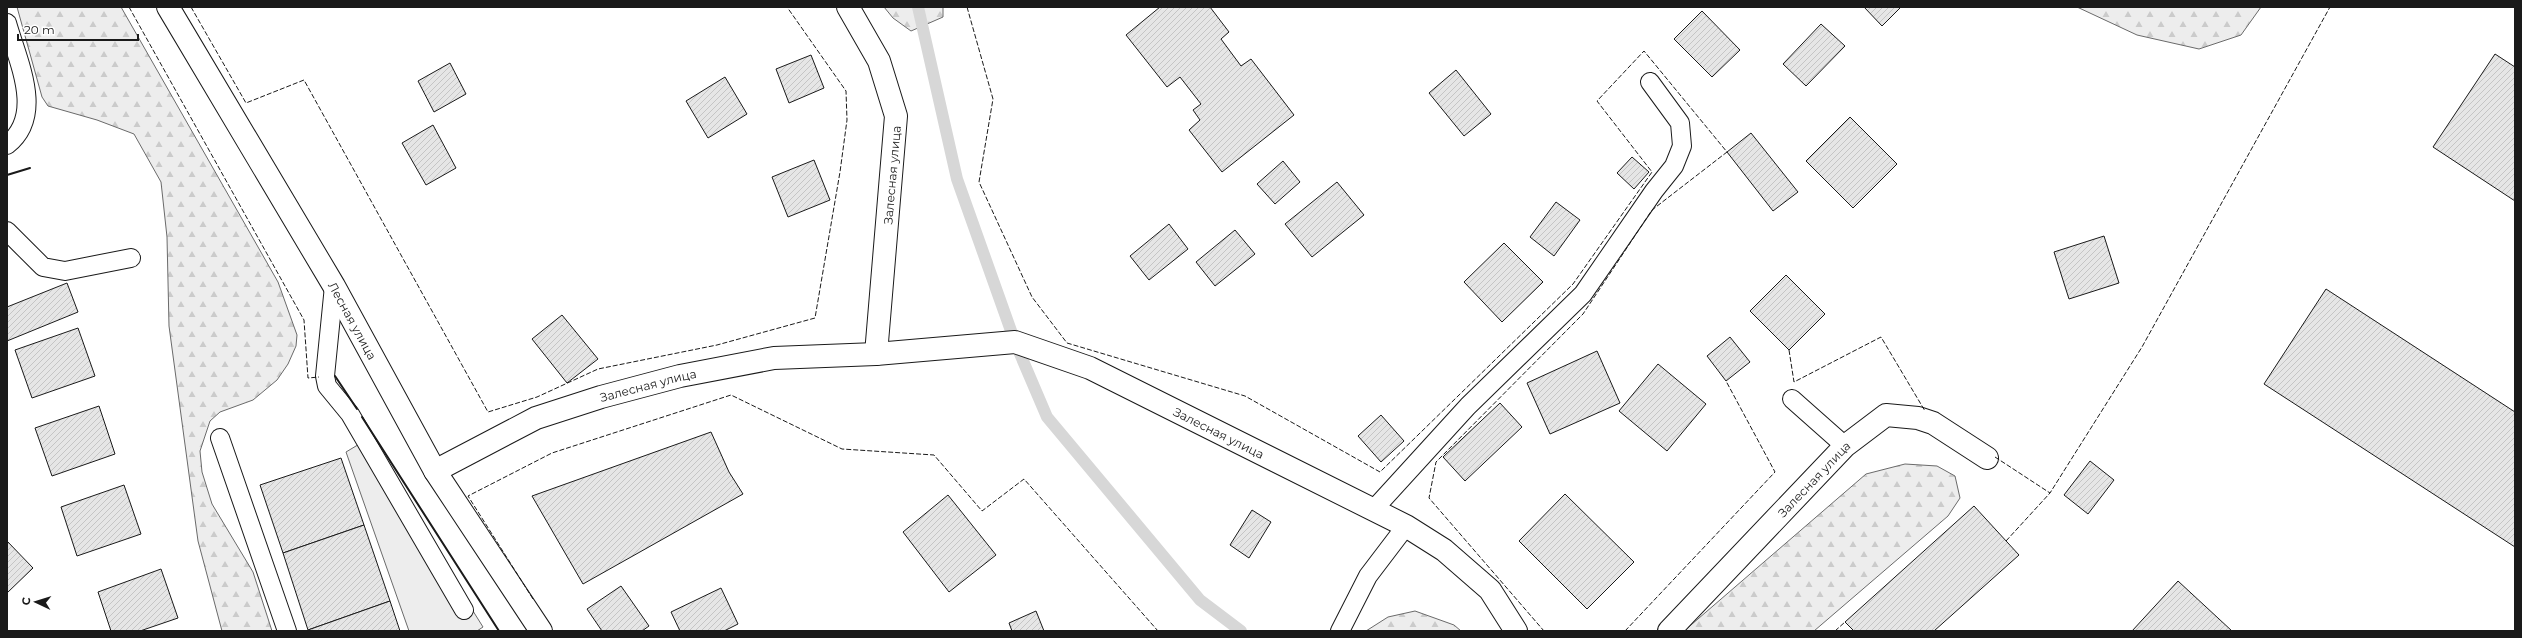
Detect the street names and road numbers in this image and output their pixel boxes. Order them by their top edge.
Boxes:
street label: Залесная улица [880,125,904,225]
street label: Лесная улица [326,279,380,362]
street label: Залесная улица [598,366,698,405]
street label: Залесная улица [1171,404,1267,461]
street label: Залесная улица [1774,437,1853,520]

